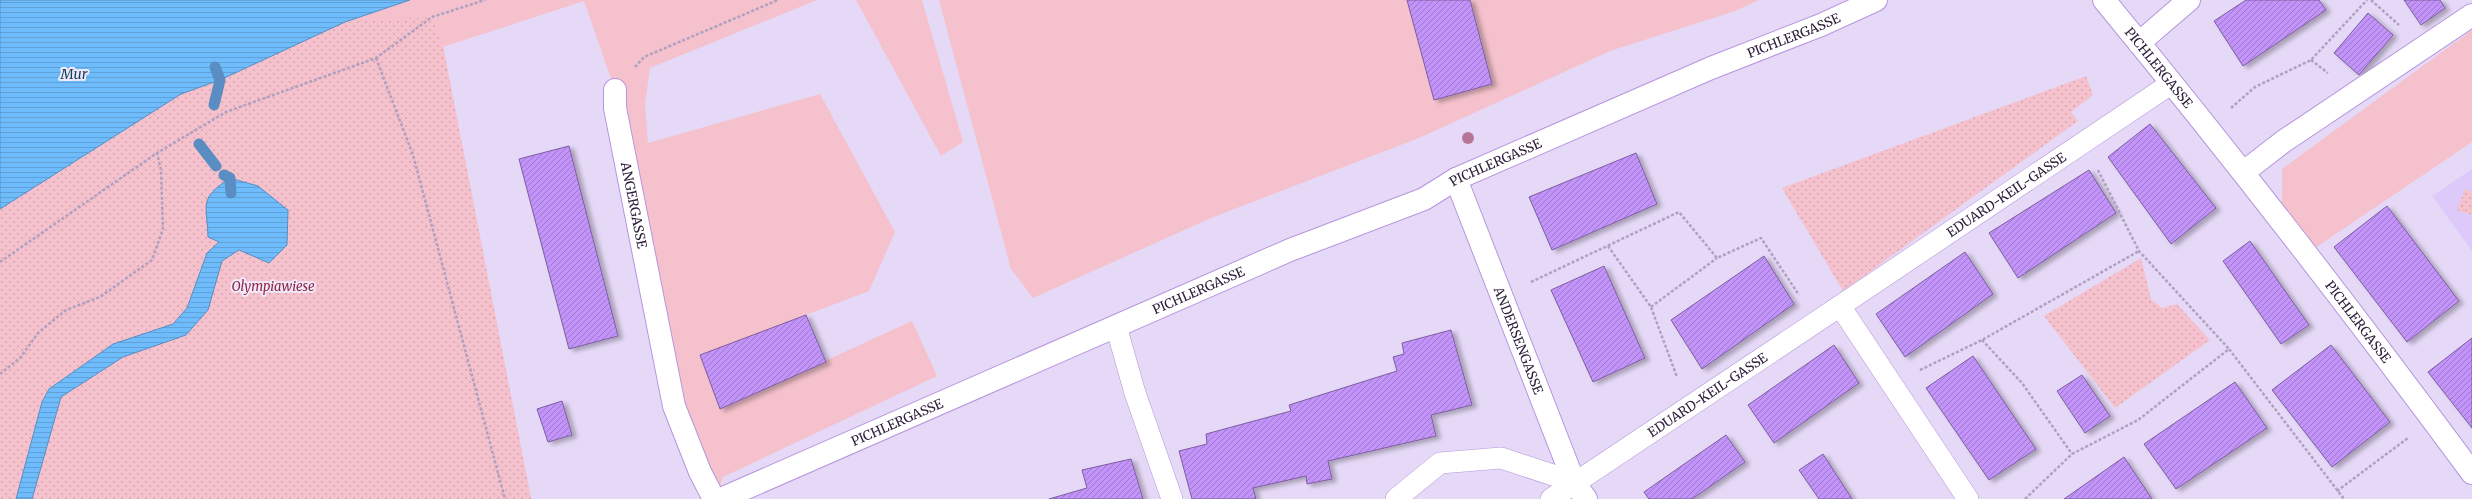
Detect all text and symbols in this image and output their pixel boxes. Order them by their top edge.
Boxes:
street label: PICHLERGASSE [1745,9,1844,62]
street label: PICHLERGASSE [2121,24,2197,112]
water label: Mur [60,65,88,83]
street label: PICHLERGASSE [1446,135,1545,190]
street label: EDUARD-KEIL-GASSE [1943,148,2070,241]
street label: ANGERGASSE [617,160,651,251]
street label: PICHLERGASSE [1150,263,1248,318]
street label: PICHLERGASSE [2321,277,2395,367]
park label: Olympiawiese [231,278,315,295]
street label: ANDERSENGASSE [1489,283,1547,397]
street label: EDUARD-KEIL-GASSE [1645,349,1771,441]
street label: PICHLERGASSE [848,395,946,450]

